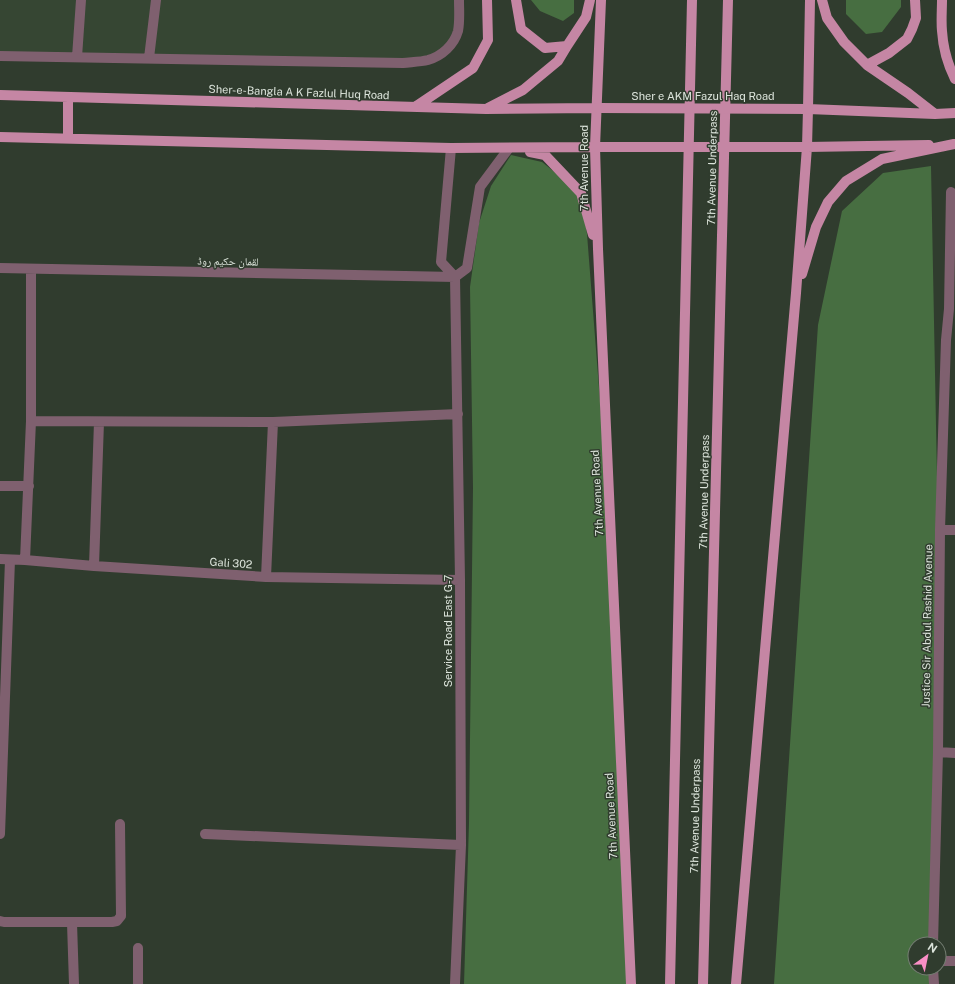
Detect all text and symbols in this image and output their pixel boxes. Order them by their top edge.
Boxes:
street label: Sher-e-Bangla A K Fazlul Huq Road [208,83,390,101]
street label: Sher e AKM Fazul Haq Road [631,90,775,102]
street label: 7th Avenue Underpass [705,110,719,226]
street label: 7th Avenue Road [578,125,590,211]
street label: لقمان حکیم روڈ [197,254,259,270]
street label: 7th Avenue Underpass [697,434,711,550]
street label: 7th Avenue Road [589,450,605,536]
street label: Justice Sir Abdul Rashid Avenue [920,544,934,708]
street label: Gali 302 [209,556,253,571]
street label: Service Road East G-7 [442,574,454,687]
street label: 7th Avenue Underpass [688,758,702,874]
street label: 7th Avenue Road [603,773,619,859]
north arrow [907,936,947,976]
text: N [926,940,939,955]

